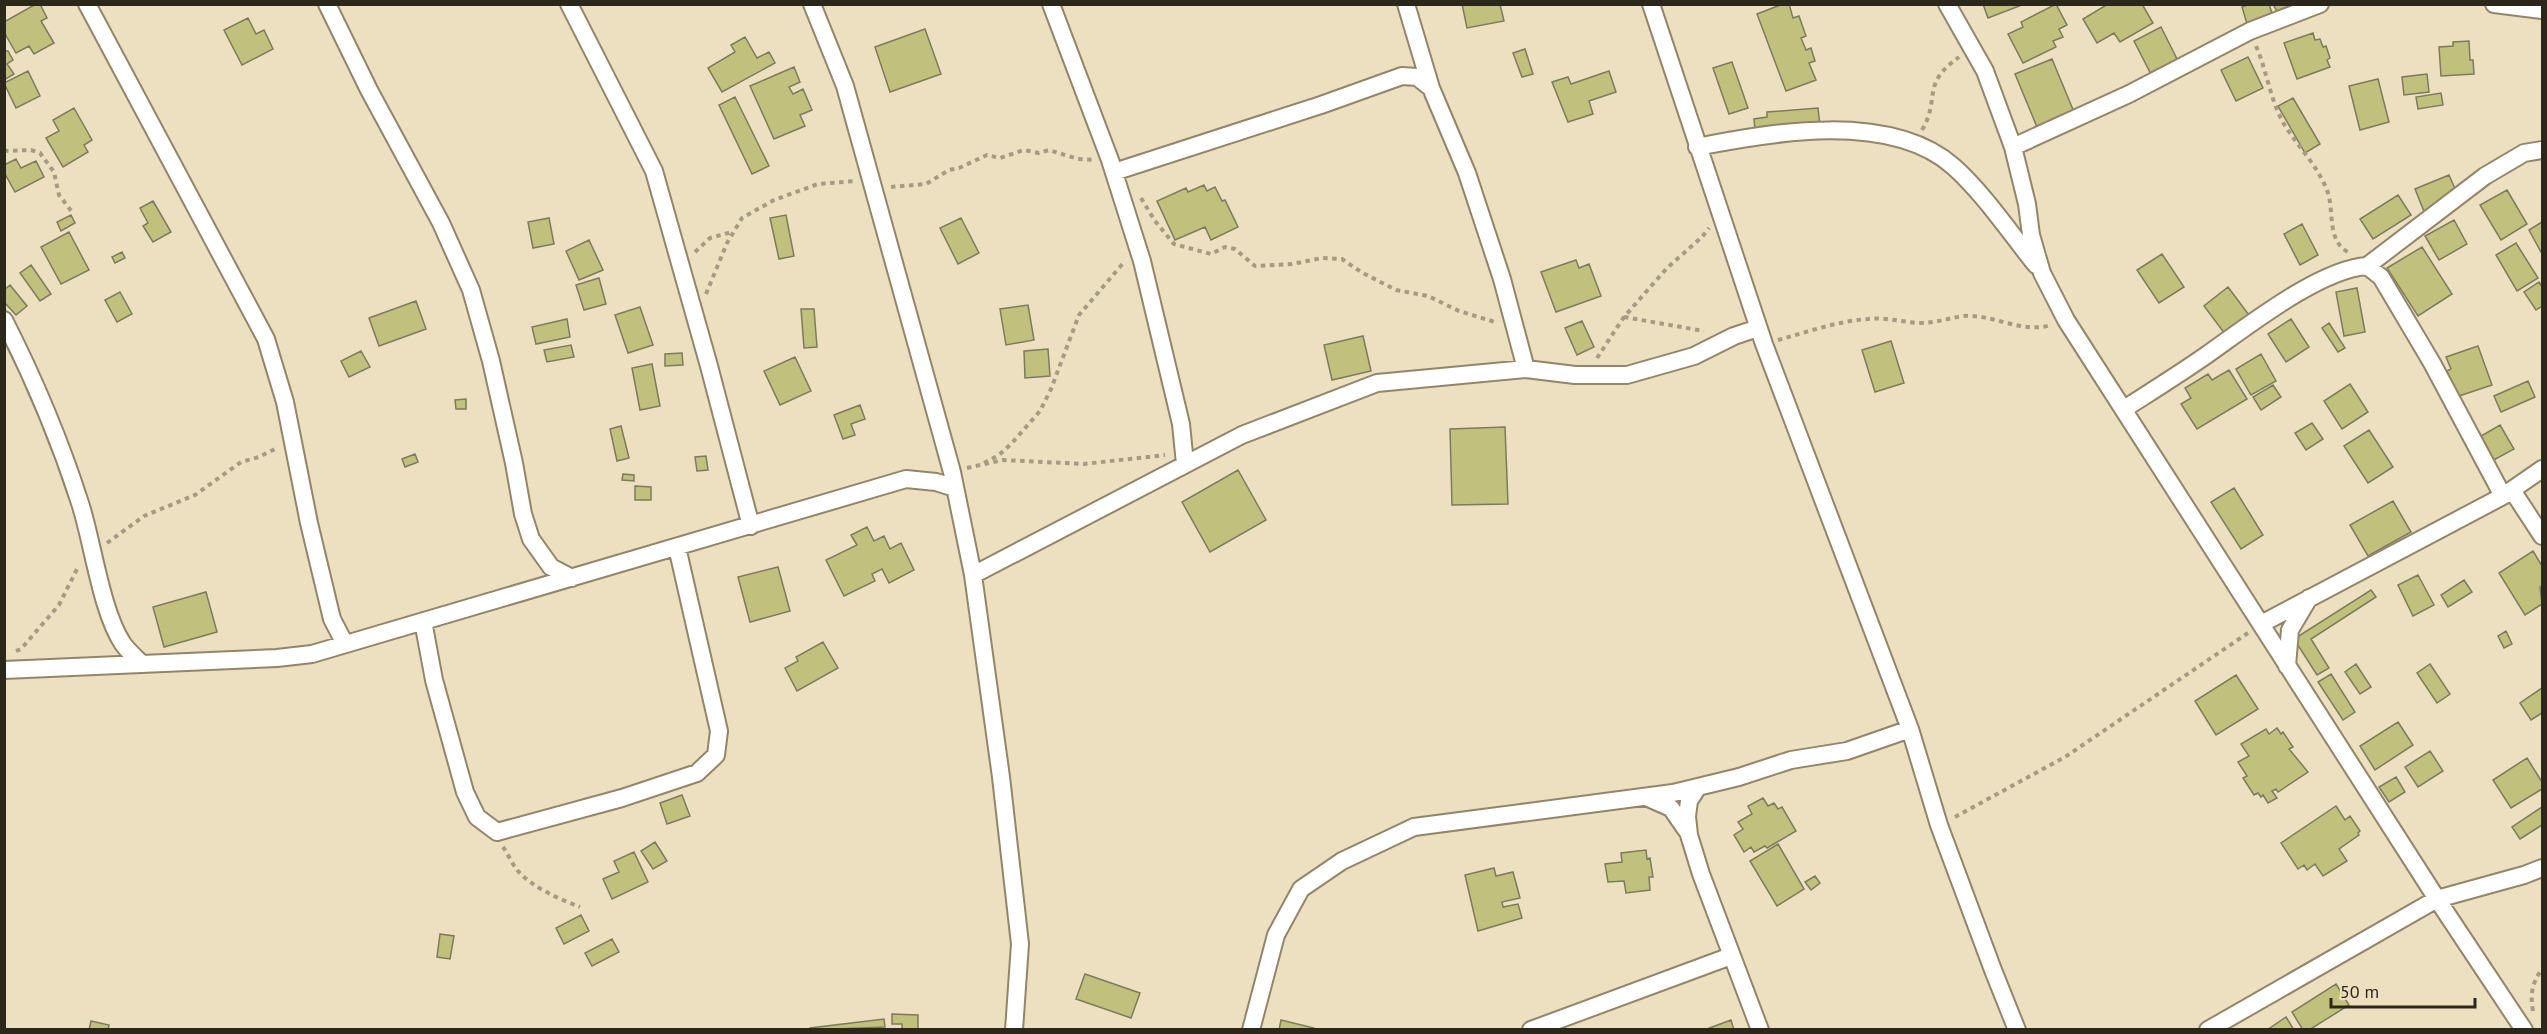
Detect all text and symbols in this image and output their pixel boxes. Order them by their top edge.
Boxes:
scale bar [2331,971,2475,1009]
text: 50 m [2340,980,2379,1003]

